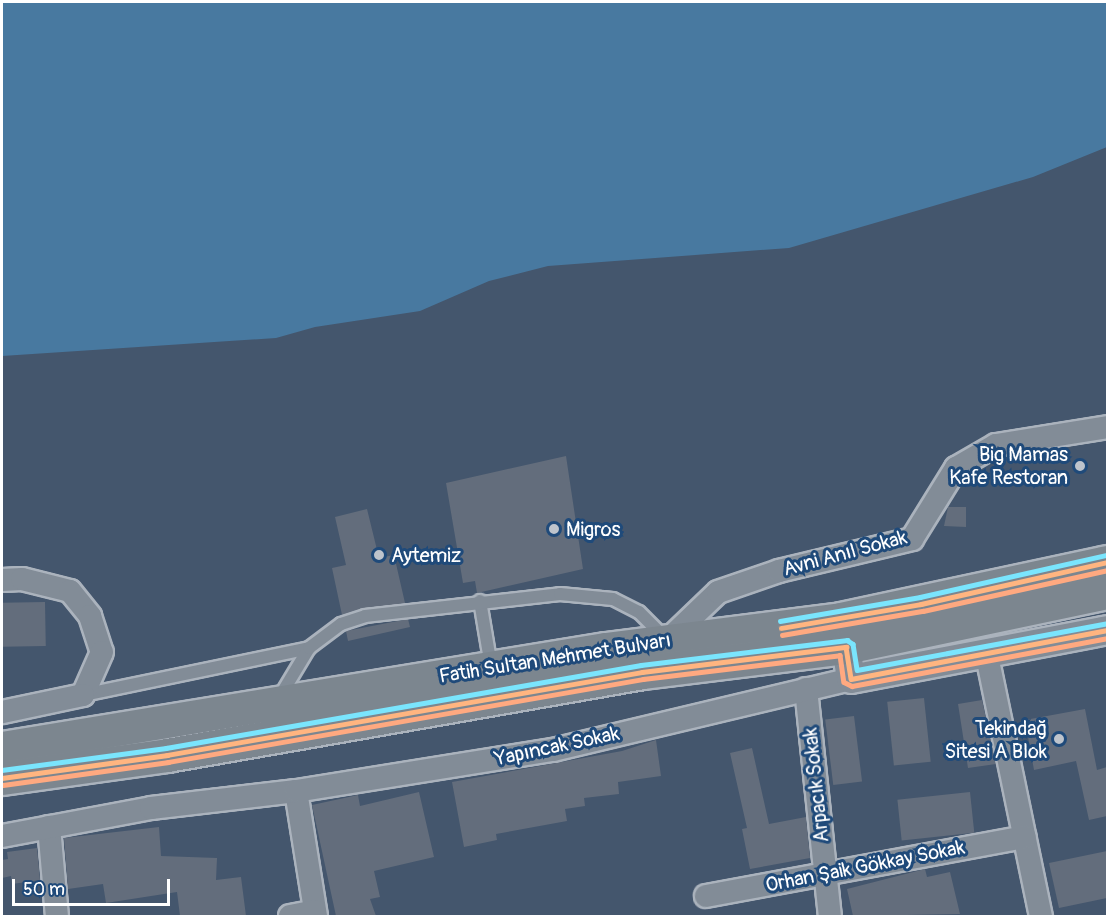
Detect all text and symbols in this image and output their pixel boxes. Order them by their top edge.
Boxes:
place label: Big Mamas Kafe Restoran [949,442,1068,489]
marker: Big Mamas Kafe Restoran [1073,459,1087,473]
place label: Migros [566,517,620,541]
marker: Migros [547,522,561,536]
street label: Avni Anıl Sokak [780,525,910,581]
place label: Aytemiz [391,543,461,567]
marker: Aytemiz [372,548,386,562]
street label: Fatih Sultan Mehmet Bulvarı [437,628,673,688]
place label: Tekindağ Sitesi A Blok [945,716,1047,763]
street label: Yapıncak Sokak [493,721,621,771]
street label: Arpacık Sokak [798,726,834,844]
marker: Tekindağ Sitesi A Blok [1052,732,1066,746]
street label: Orhan Şaik Gökkay Sokak [763,835,967,897]
scale bar [15,867,172,905]
text: 50 m [23,878,65,901]

